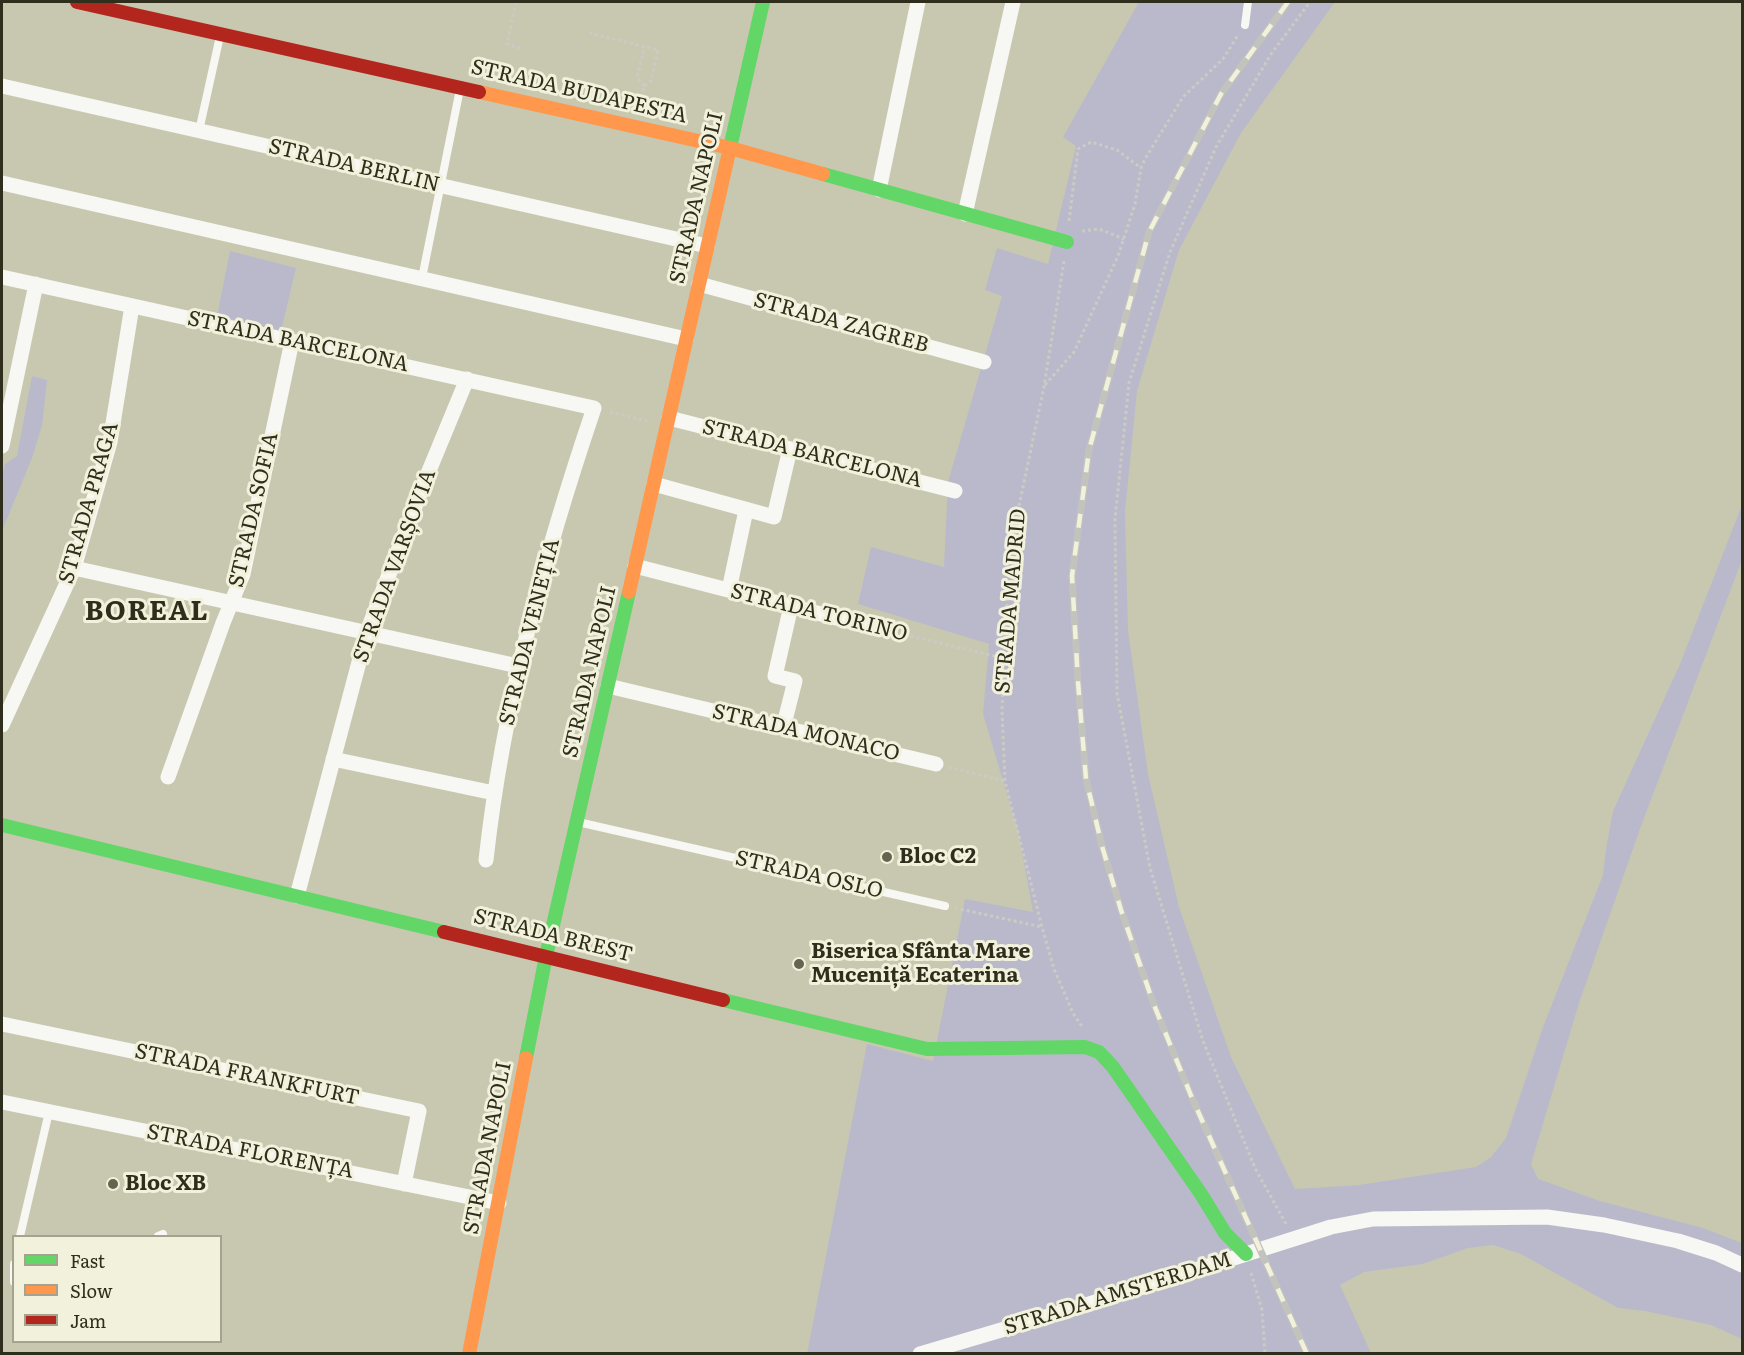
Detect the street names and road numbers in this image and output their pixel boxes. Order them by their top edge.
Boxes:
street label: STRADA BUDAPESTA [468,55,690,129]
street label: STRADA NAPOLI [665,110,729,286]
street label: STRADA BERLIN [266,134,442,198]
street label: STRADA ZAGREB [751,288,931,358]
street label: STRADA BARCELONA [185,306,411,378]
street label: STRADA BARCELONA [700,415,924,493]
street label: STRADA PRAGA [54,419,124,587]
street label: STRADA SOFIA [224,430,284,590]
street label: STRADA VARȘOVIA [348,466,442,666]
street label: STRADA MADRID [990,508,1032,694]
street label: STRADA VENEȚIA [495,536,565,728]
street label: STRADA TORINO [728,579,910,647]
street label: STRADA NAPOLI [558,584,622,760]
street label: STRADA MONACO [710,699,902,767]
street label: STRADA OSLO [733,846,885,904]
street label: STRADA BREST [471,904,635,968]
street label: STRADA FRANKFURT [133,1039,361,1111]
street label: STRADA NAPOLI [459,1059,517,1237]
street label: STRADA FLORENȚA [145,1120,355,1184]
street label: STRADA AMSTERDAM [1001,1247,1235,1341]

